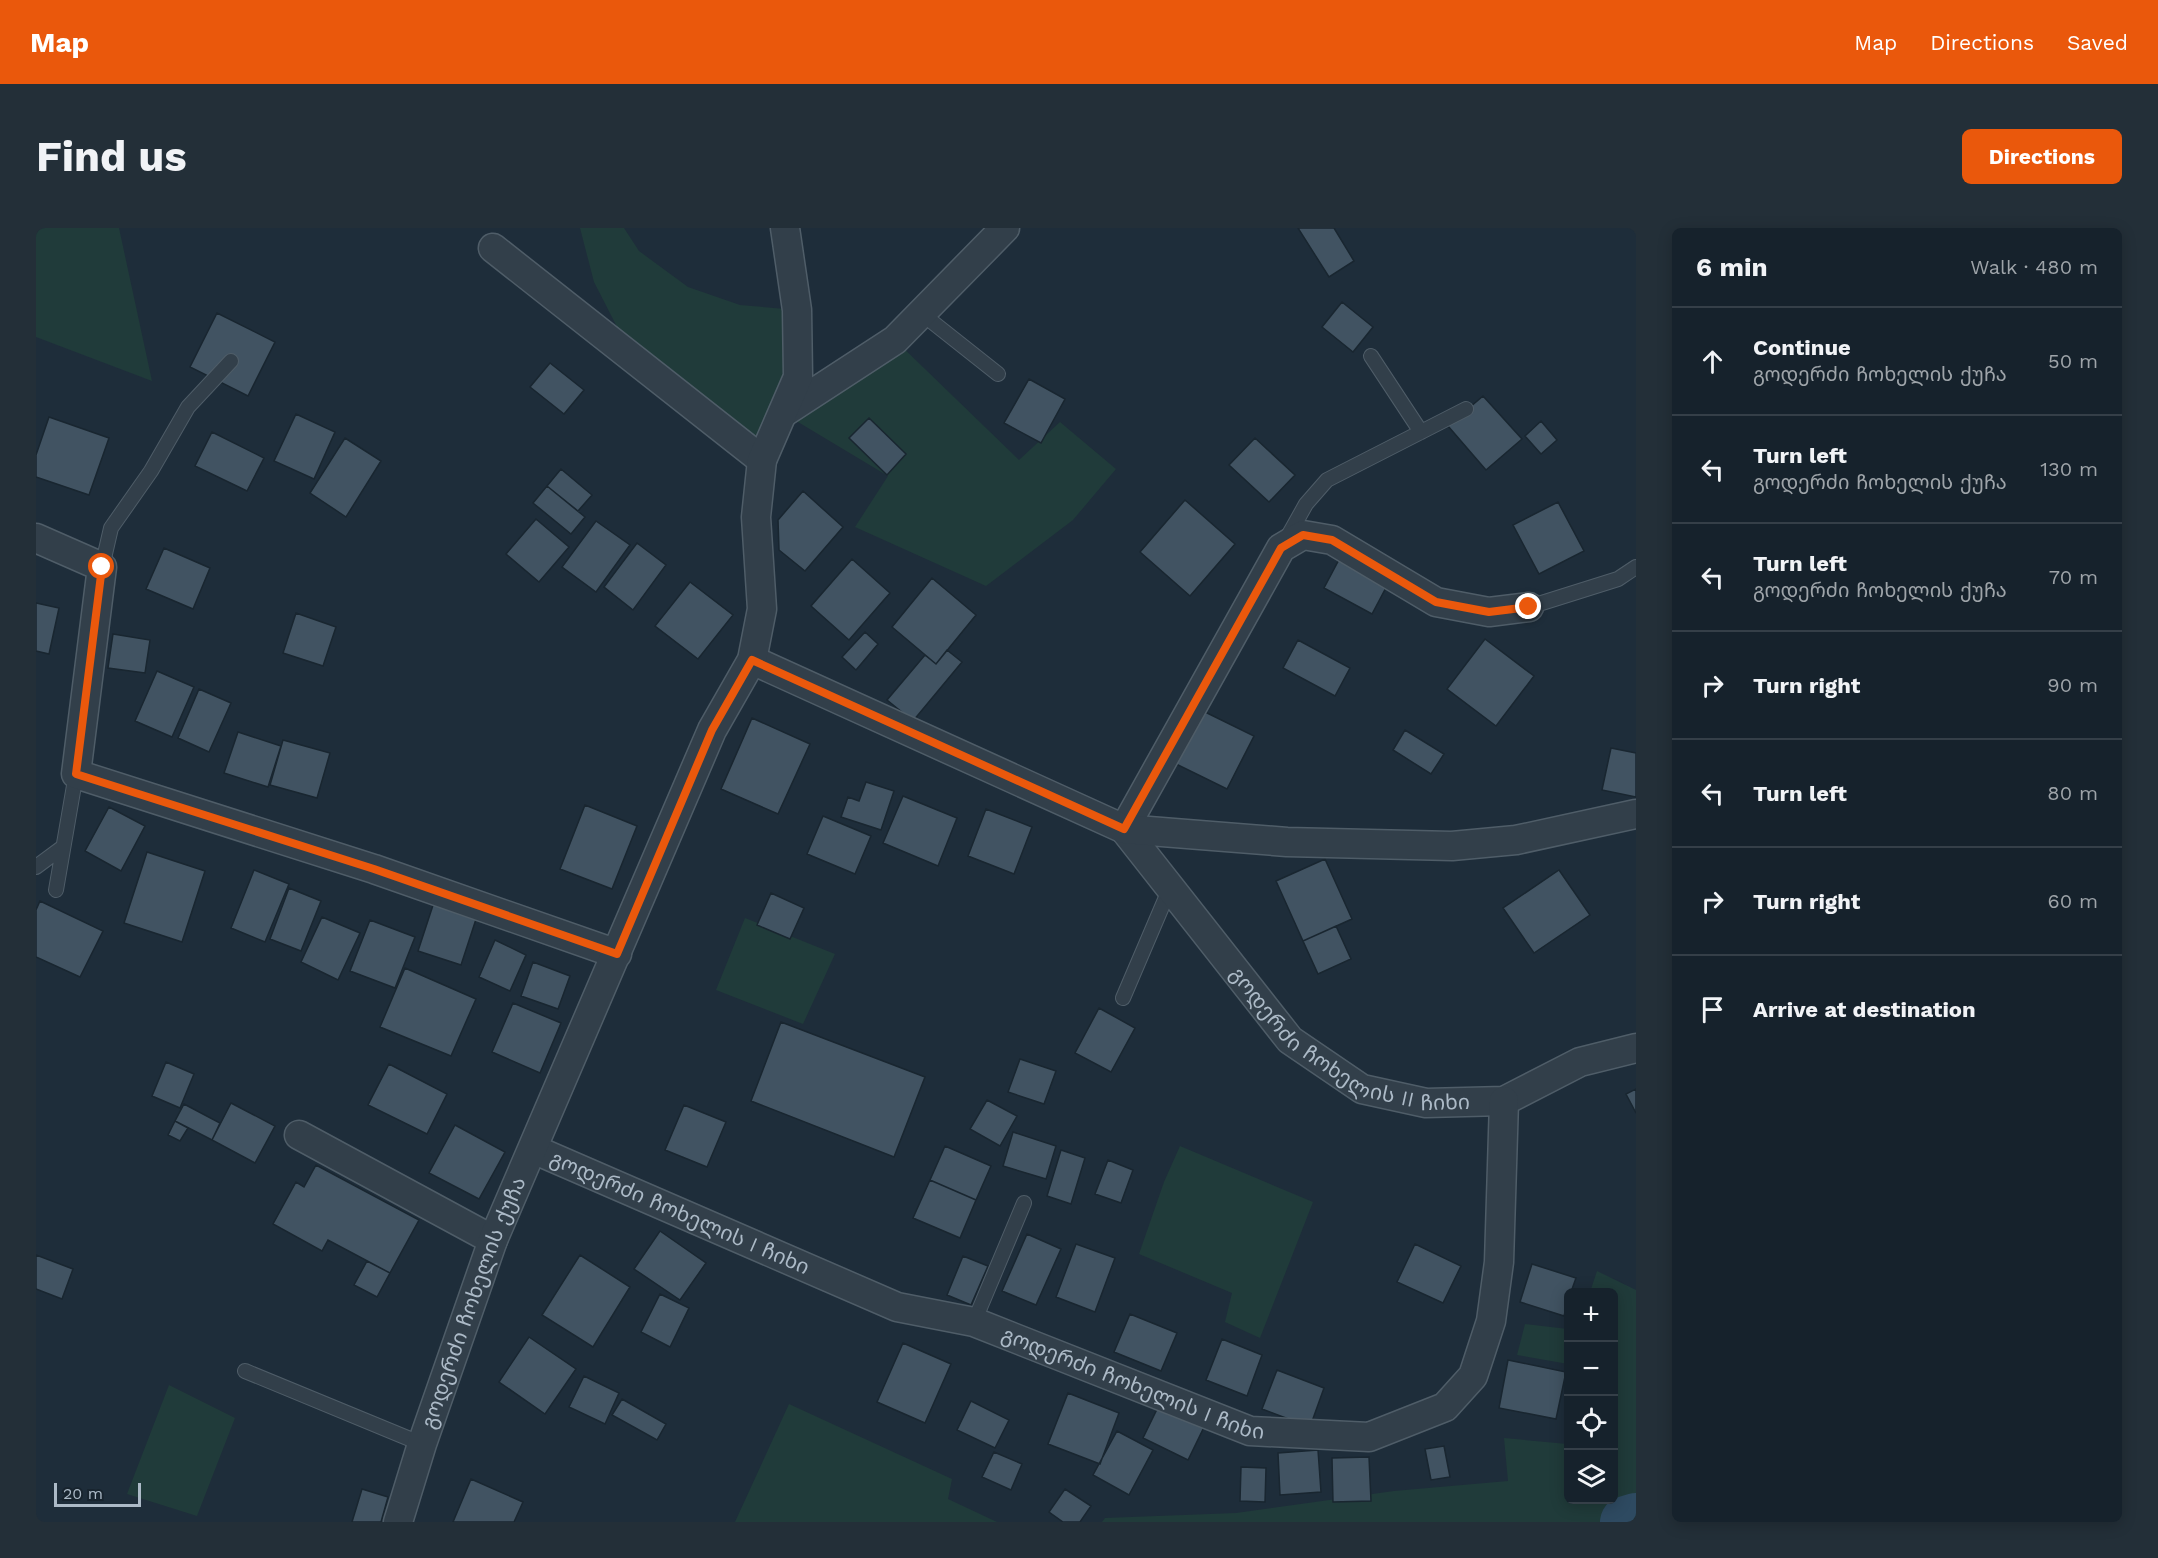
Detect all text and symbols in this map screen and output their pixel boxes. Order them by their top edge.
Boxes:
text: Map [30,26,89,59]
text: Map [1854,30,1897,55]
text: Directions [1930,30,2034,55]
text: Saved [2067,30,2128,55]
button: Directions [1962,129,2122,184]
text: Find us [36,132,187,181]
text: 6 min [1696,252,1768,282]
text: Walk · 480 m [1970,255,2098,279]
text: Continue [1753,335,1851,360]
icon: ahead [1696,345,1729,378]
text: 50 m [2048,349,2098,373]
text: გოდერძი ჩოხელის ქუჩა [1753,362,2007,386]
text: Turn left [1753,443,1847,468]
icon: left [1696,453,1729,486]
text: 130 m [2040,457,2098,481]
text: გოდერძი ჩოხელის ქუჩა [1753,470,2007,494]
text: Turn left [1753,551,1847,576]
route start [88,553,114,579]
icon: left [1696,561,1729,594]
text: 70 m [2049,565,2098,589]
text: გოდერძი ჩოხელის ქუჩა [1753,578,2007,602]
route end [1515,593,1541,619]
icon: right [1696,669,1729,702]
text: Turn right [1753,673,1860,698]
text: 90 m [2047,673,2098,697]
icon: left [1696,777,1729,810]
text: Turn left [1753,781,1847,806]
text: 80 m [2047,781,2098,805]
icon: right [1696,885,1729,918]
text: Turn right [1753,889,1860,914]
text: 60 m [2048,889,2098,913]
street label: გოდერძი ჩოხელის II ჩიხი [1225,961,1470,1115]
icon: arrive [1696,993,1729,1026]
text: Arrive at destination [1753,997,1976,1022]
street label: გოდერძი ჩოხელის I ჩიხი [546,1145,813,1280]
street label: გოდერძი ჩოხელის ქუჩა [415,1173,531,1432]
map controls [1564,1288,1618,1504]
button: + [1564,1288,1618,1342]
street label: გოდერძი ჩოხელის I ჩიხი [998,1321,1265,1444]
button: − [1564,1342,1618,1396]
button: locate [1564,1396,1618,1450]
button: layers [1564,1450,1618,1504]
scale bar [54,1480,141,1508]
text: 20 m [63,1484,103,1503]

